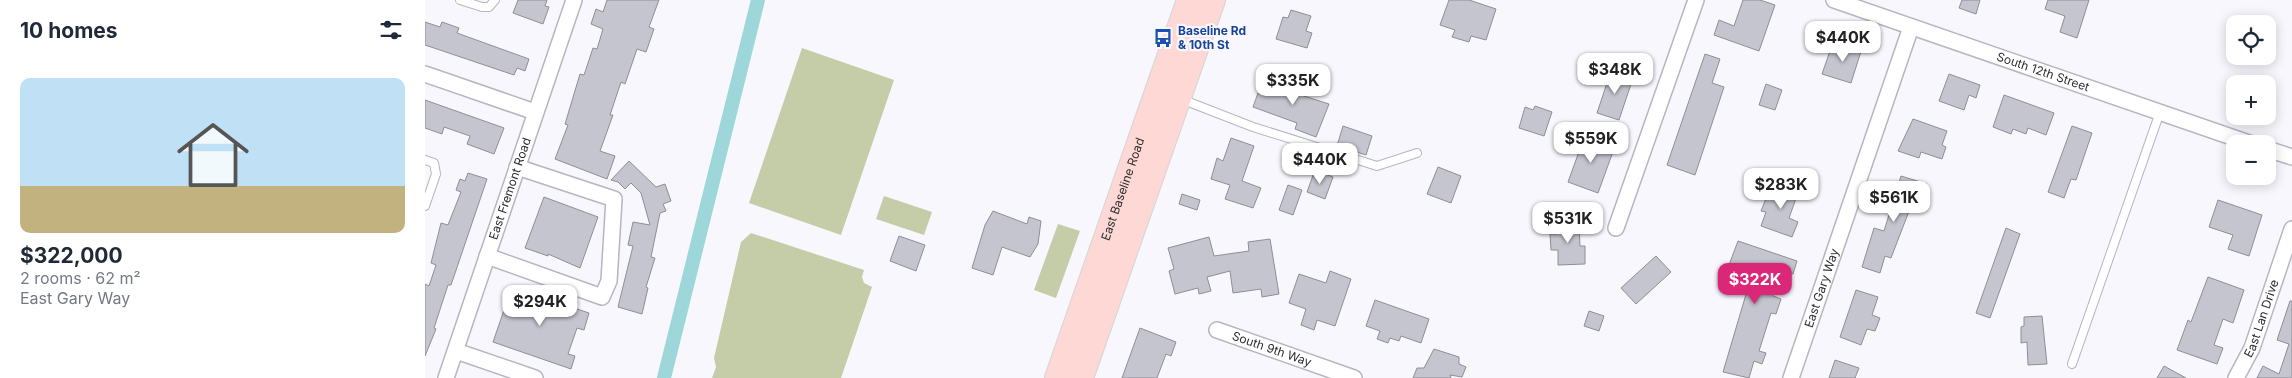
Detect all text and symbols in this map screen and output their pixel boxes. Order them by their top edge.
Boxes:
map controls [2226,15,2276,185]
button: locate [2226,15,2276,65]
icon: filters [377,16,405,44]
text: 10 homes [20,18,118,43]
pin: $440K [1808,20,1878,63]
place label: Baseline Rd & 10th St [1178,23,1246,52]
bus stop icon: Baseline Rd & 10th St [1152,27,1174,49]
text: $440K [1816,27,1870,47]
street label: South 12th Street [1995,49,2091,94]
pin: $348K [1580,52,1650,95]
text: $348K [1588,59,1642,79]
pin: $335K [1258,64,1328,106]
text: $335K [1267,70,1319,90]
button: + [2226,75,2276,125]
icon: home [168,110,258,200]
pin: $559K [1556,121,1626,164]
text: $559K [1565,128,1617,148]
street label: East Fremont Road [485,135,534,241]
button: − [2226,135,2276,185]
street label: East Baseline Road [1098,136,1147,242]
pin: $440K [1285,142,1355,185]
text: $440K [1293,149,1347,169]
pin: $283K [1746,168,1816,210]
text: $283K [1755,174,1807,194]
pin: $561K [1859,180,1929,223]
text: $561K [1869,187,1919,207]
pin: $531K [1533,202,1603,244]
text: $531K [1543,208,1593,228]
text: $322,000 [20,243,123,268]
street label: East Gary Way [1801,246,1842,330]
pin: $322K [1720,262,1790,305]
text: 2 rooms · 62 m² [20,268,141,288]
text: $322K [1729,269,1781,289]
street label: East Lan Drive [2240,277,2281,360]
pin: $294K [505,284,575,327]
text: East Gary Way [20,288,130,308]
text: $294K [513,291,567,311]
street label: South 9th Way [1230,328,1314,370]

